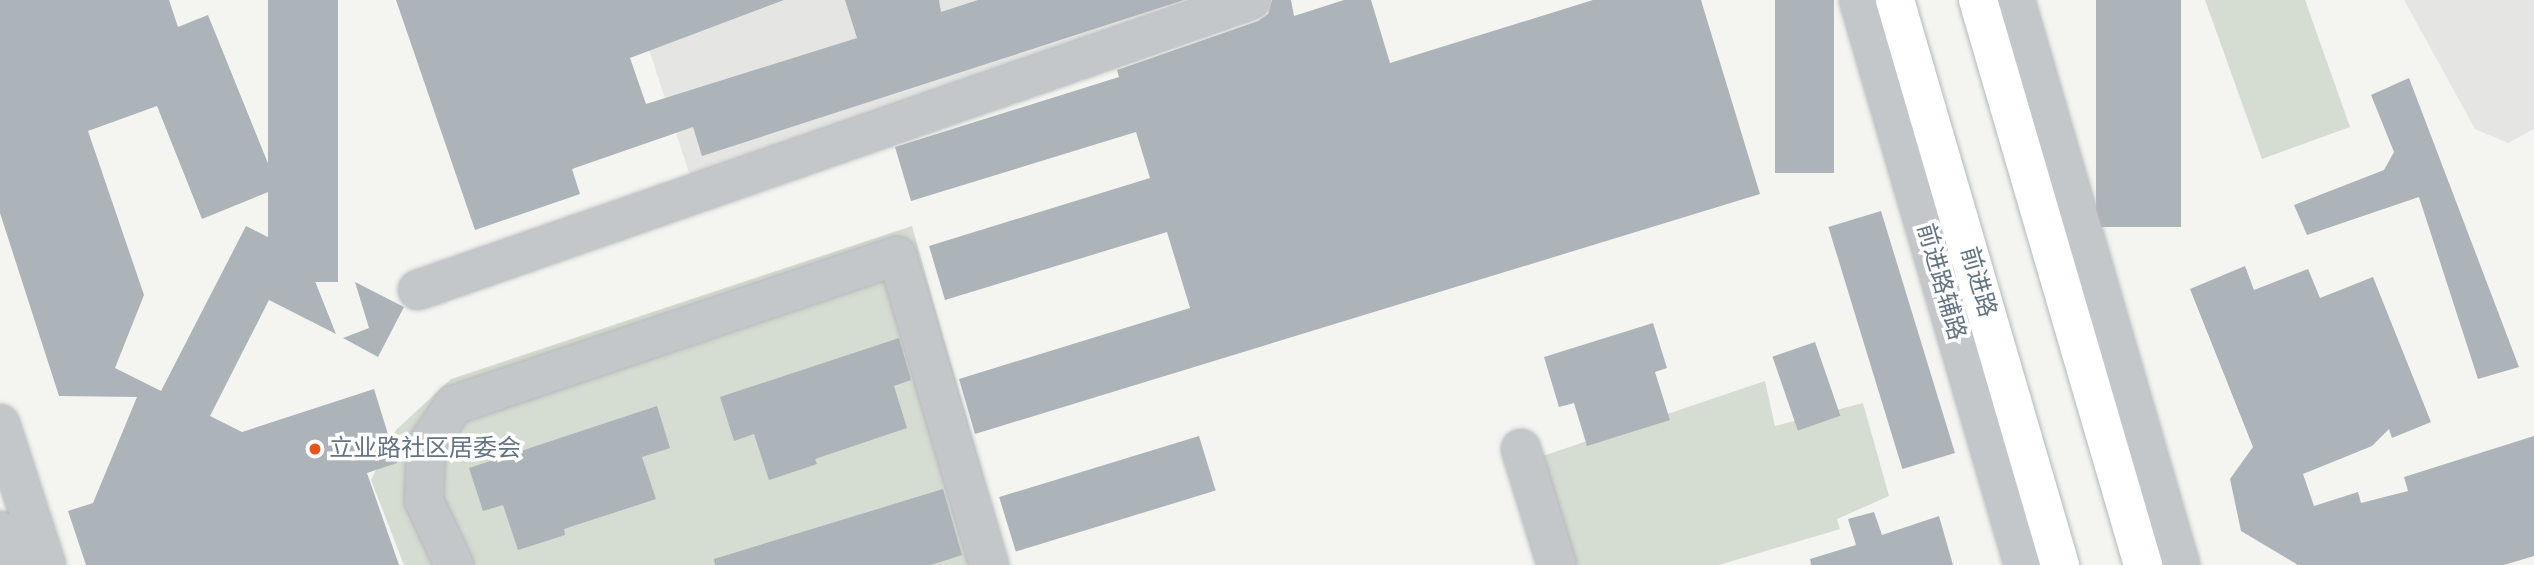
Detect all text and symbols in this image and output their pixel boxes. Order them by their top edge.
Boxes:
street label: 前进路辅路 [1911,220,1971,344]
street label: 前进路 [1954,243,2002,321]
place label: 立业路社区居委会 [329,435,521,463]
marker: 立业路社区居委会 [307,441,323,457]

